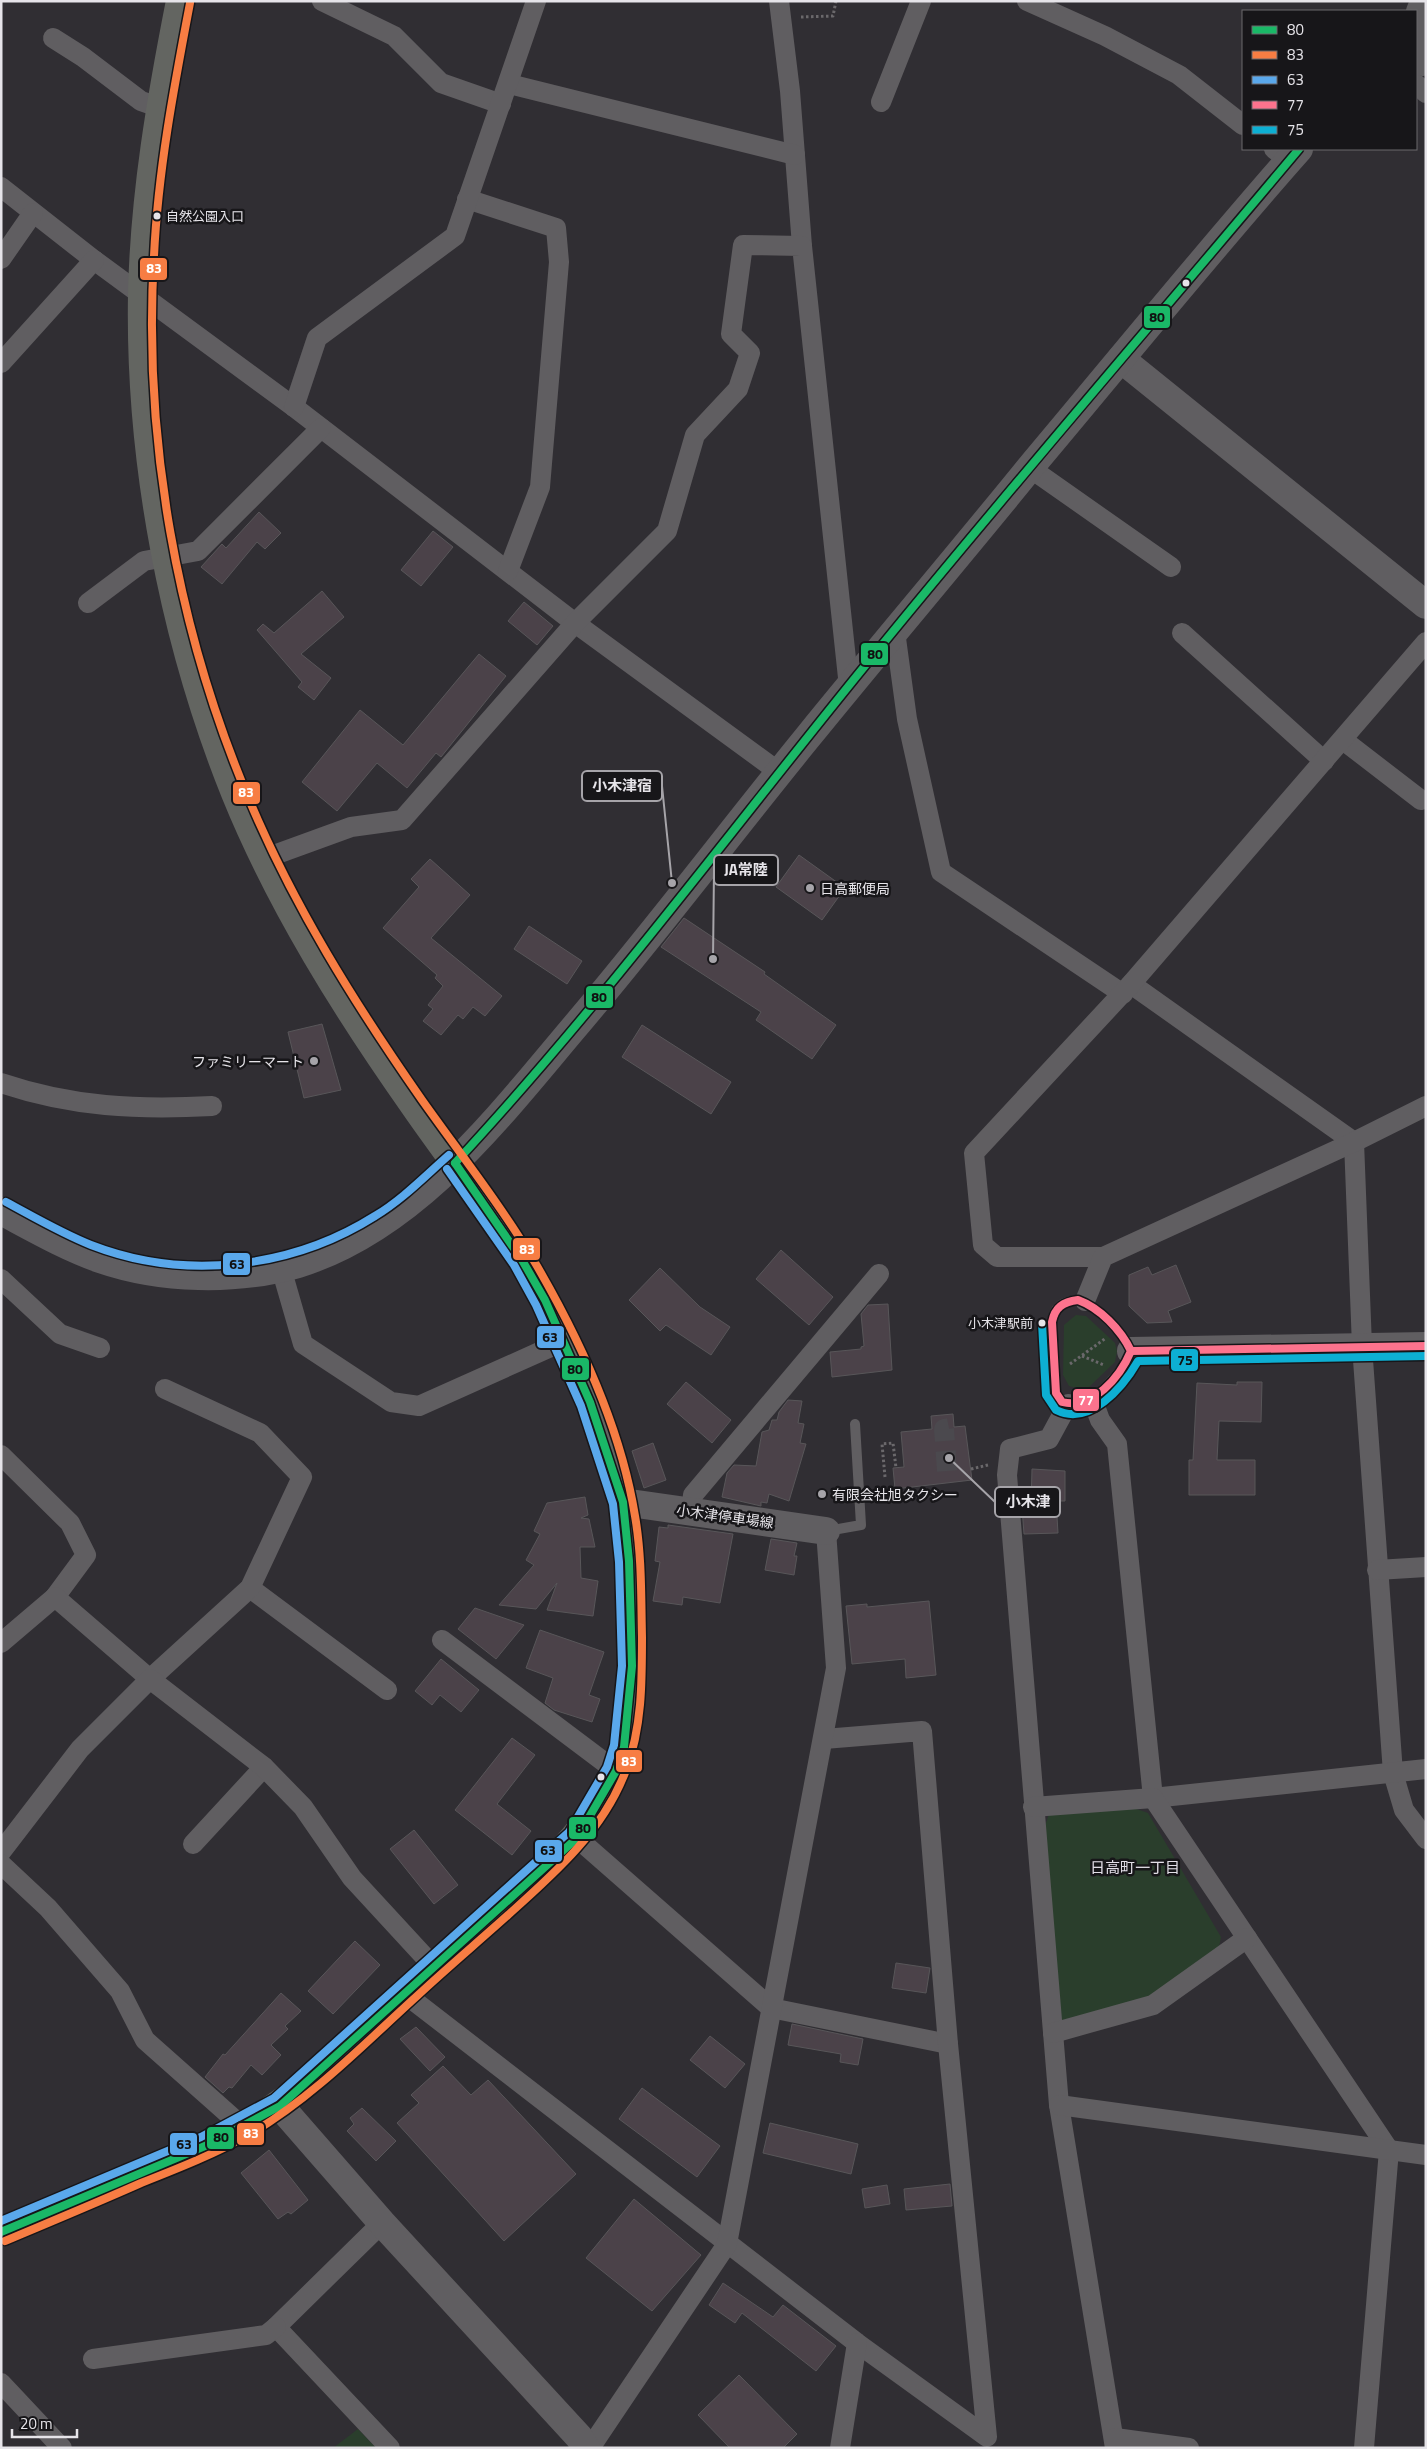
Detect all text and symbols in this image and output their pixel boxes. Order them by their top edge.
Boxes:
legend [1242,10,1417,150]
text: 80 [1287,18,1304,41]
text: 83 [1287,43,1304,66]
text: 63 [1287,68,1304,91]
text: 77 [1287,93,1304,116]
text: 75 [1287,118,1304,141]
place label: 自然公園入口 [166,206,244,226]
marker: 自然公園入口 [152,211,162,221]
line badge: 83 [139,257,168,281]
text: 83 [146,257,162,278]
unlabelled marker [1181,278,1191,288]
line badge: 80 [1143,305,1171,329]
text: 80 [1149,306,1165,327]
line badge: 80 [860,642,889,666]
text: 80 [867,643,883,664]
callout: 小木津宿 [582,771,662,801]
text: 小木津宿 [592,774,652,797]
line badge: 83 [232,781,261,805]
text: 83 [238,781,254,802]
callout: JA常陸 [714,855,778,885]
text: JA常陸 [724,858,768,881]
place label: 日高郵便局 [820,878,890,899]
marker: 日高郵便局 [804,882,816,894]
line badge: 80 [585,985,614,1009]
text: 80 [591,986,607,1007]
place label: ファミリーマート [192,1051,304,1072]
marker: ファミリーマート [308,1055,320,1067]
line badge: 83 [512,1237,541,1261]
text: 83 [519,1238,535,1259]
line badge: 63 [222,1252,251,1276]
text: 63 [229,1253,245,1274]
place label: 小木津駅前 [968,1313,1033,1333]
marker: 小木津駅前 [1037,1318,1047,1328]
line badge: 63 [536,1325,565,1349]
text: 63 [542,1326,558,1347]
line badge: 75 [1170,1348,1199,1372]
text: 75 [1177,1349,1193,1370]
line badge: 80 [561,1357,590,1381]
text: 80 [567,1358,583,1379]
line badge: 77 [1072,1388,1100,1412]
text: 77 [1078,1389,1094,1410]
place label: 有限会社旭タクシー [832,1484,958,1505]
callout: 小木津 [995,1487,1060,1517]
marker: 有限会社旭タクシー [816,1488,828,1500]
text: 小木津 [1005,1490,1051,1513]
street label: 小木津停車場線 [675,1499,775,1533]
line badge: 83 [615,1749,643,1773]
text: 83 [621,1750,637,1771]
unlabelled marker [596,1772,606,1782]
line badge: 80 [568,1816,597,1840]
text: 80 [575,1817,591,1838]
line badge: 63 [534,1839,563,1863]
text: 63 [540,1839,556,1860]
district label: 日高町一丁目 [1090,1856,1180,1879]
line badge: 83 [236,2122,265,2146]
text: 83 [243,2122,259,2143]
line badge: 80 [206,2126,235,2150]
text: 80 [213,2126,229,2147]
line badge: 63 [169,2132,198,2156]
text: 63 [176,2133,192,2154]
scale bar [12,2406,78,2438]
text: 20 m [20,2412,53,2435]

